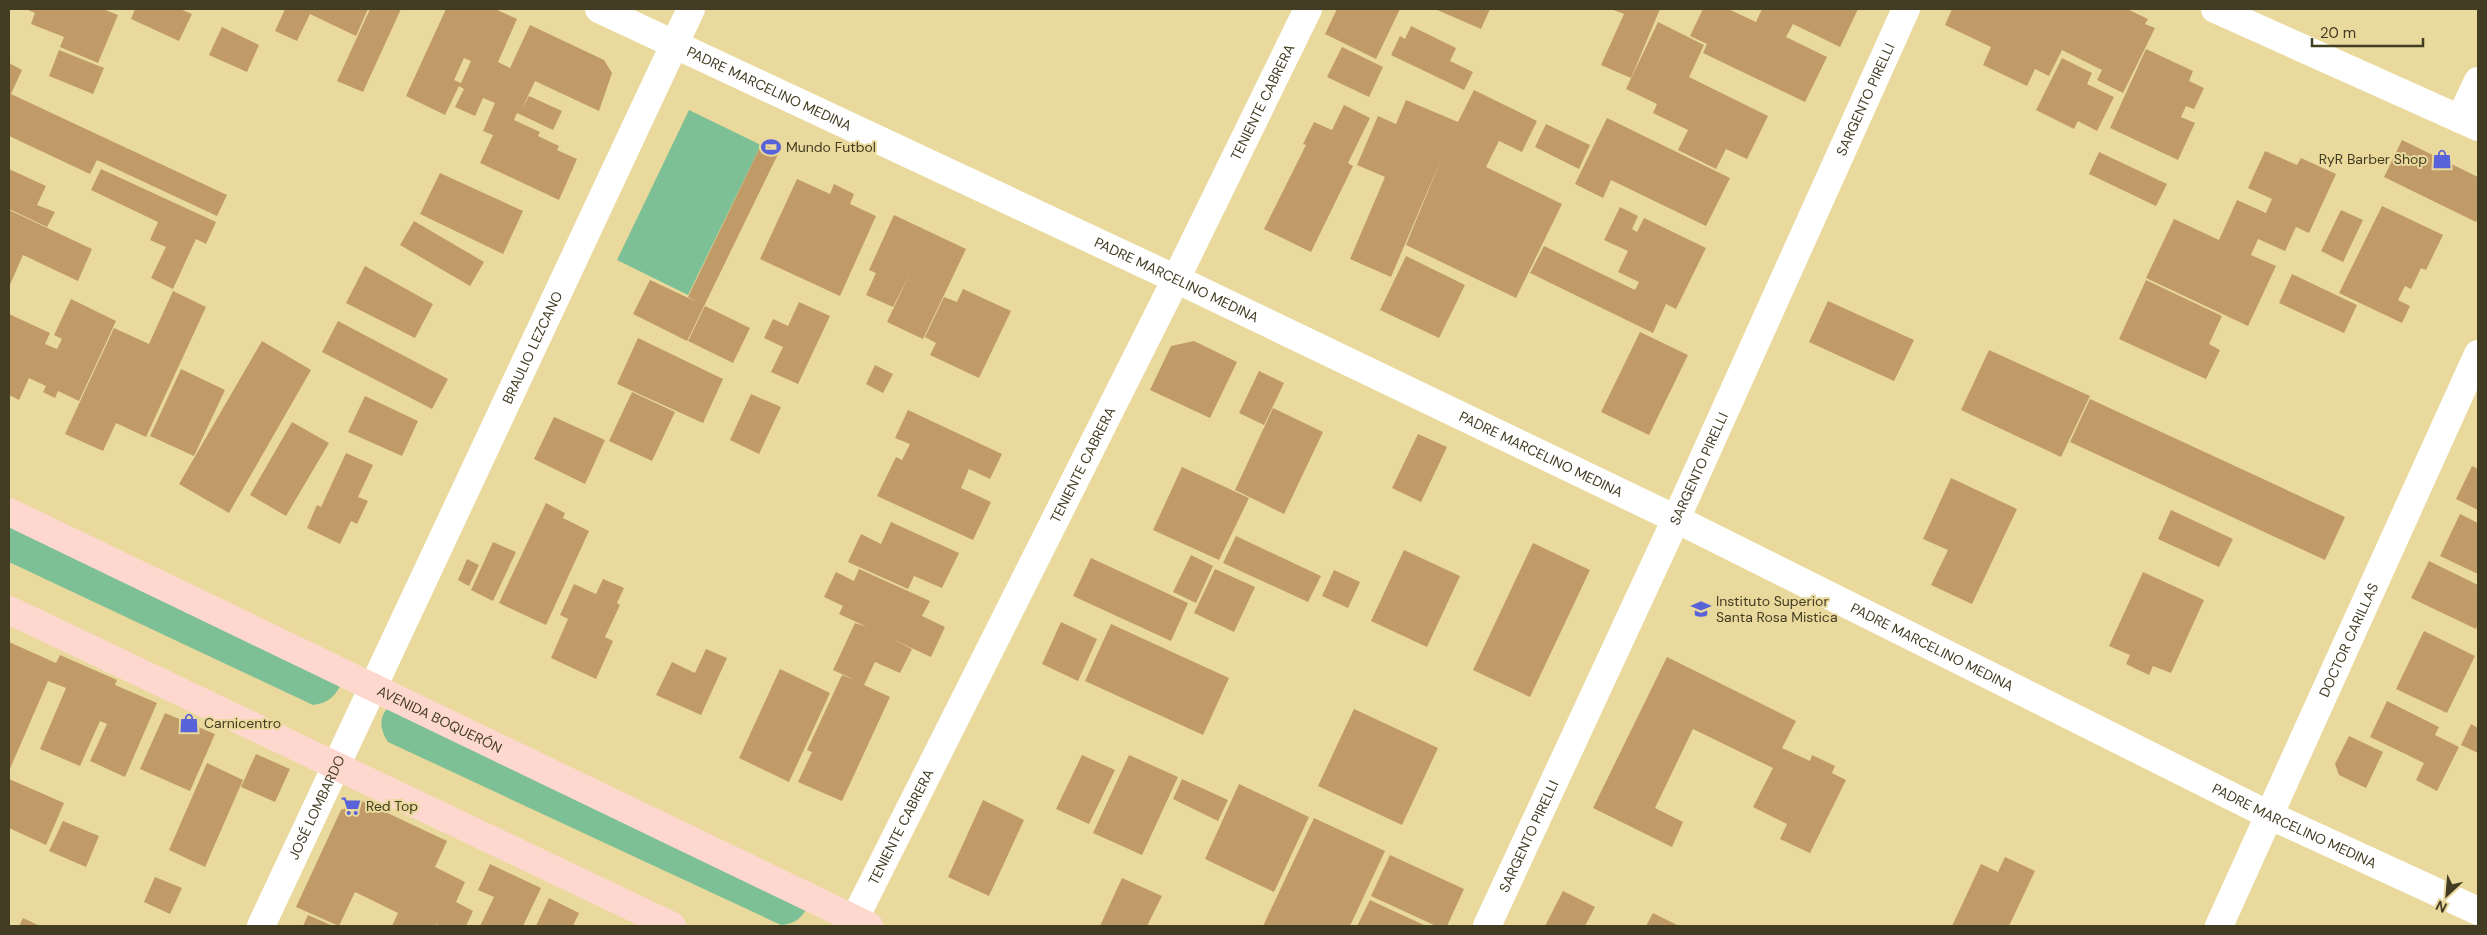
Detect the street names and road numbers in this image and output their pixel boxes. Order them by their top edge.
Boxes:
street label: SARGENTO PIRELLI [1832,40,1898,159]
street label: TENIENTE CABRERA [1226,41,1299,163]
street label: PADRE MARCELINO MEDINA [684,42,854,135]
street label: PADRE MARCELINO MEDINA [1092,233,1262,326]
street label: BRAULIO LEZCANO [498,288,566,407]
street label: TENIENTE CABRERA [1046,404,1119,526]
street label: PADRE MARCELINO MEDINA [1456,407,1626,501]
street label: SARGENTO PIRELLI [1665,409,1732,528]
street label: DOCTOR CARILLAS [2315,580,2382,700]
street label: PADRE MARCELINO MEDINA [1848,599,2017,695]
street label: AVENIDA BOQUERÓN [374,682,505,757]
street label: JOSÉ LOMBARDO [284,752,349,862]
street label: TENIENTE CABRERA [864,766,937,888]
street label: SARGENTO PIRELLI [1495,777,1562,895]
street label: PADRE MARCELINO MEDINA [2209,779,2379,872]

